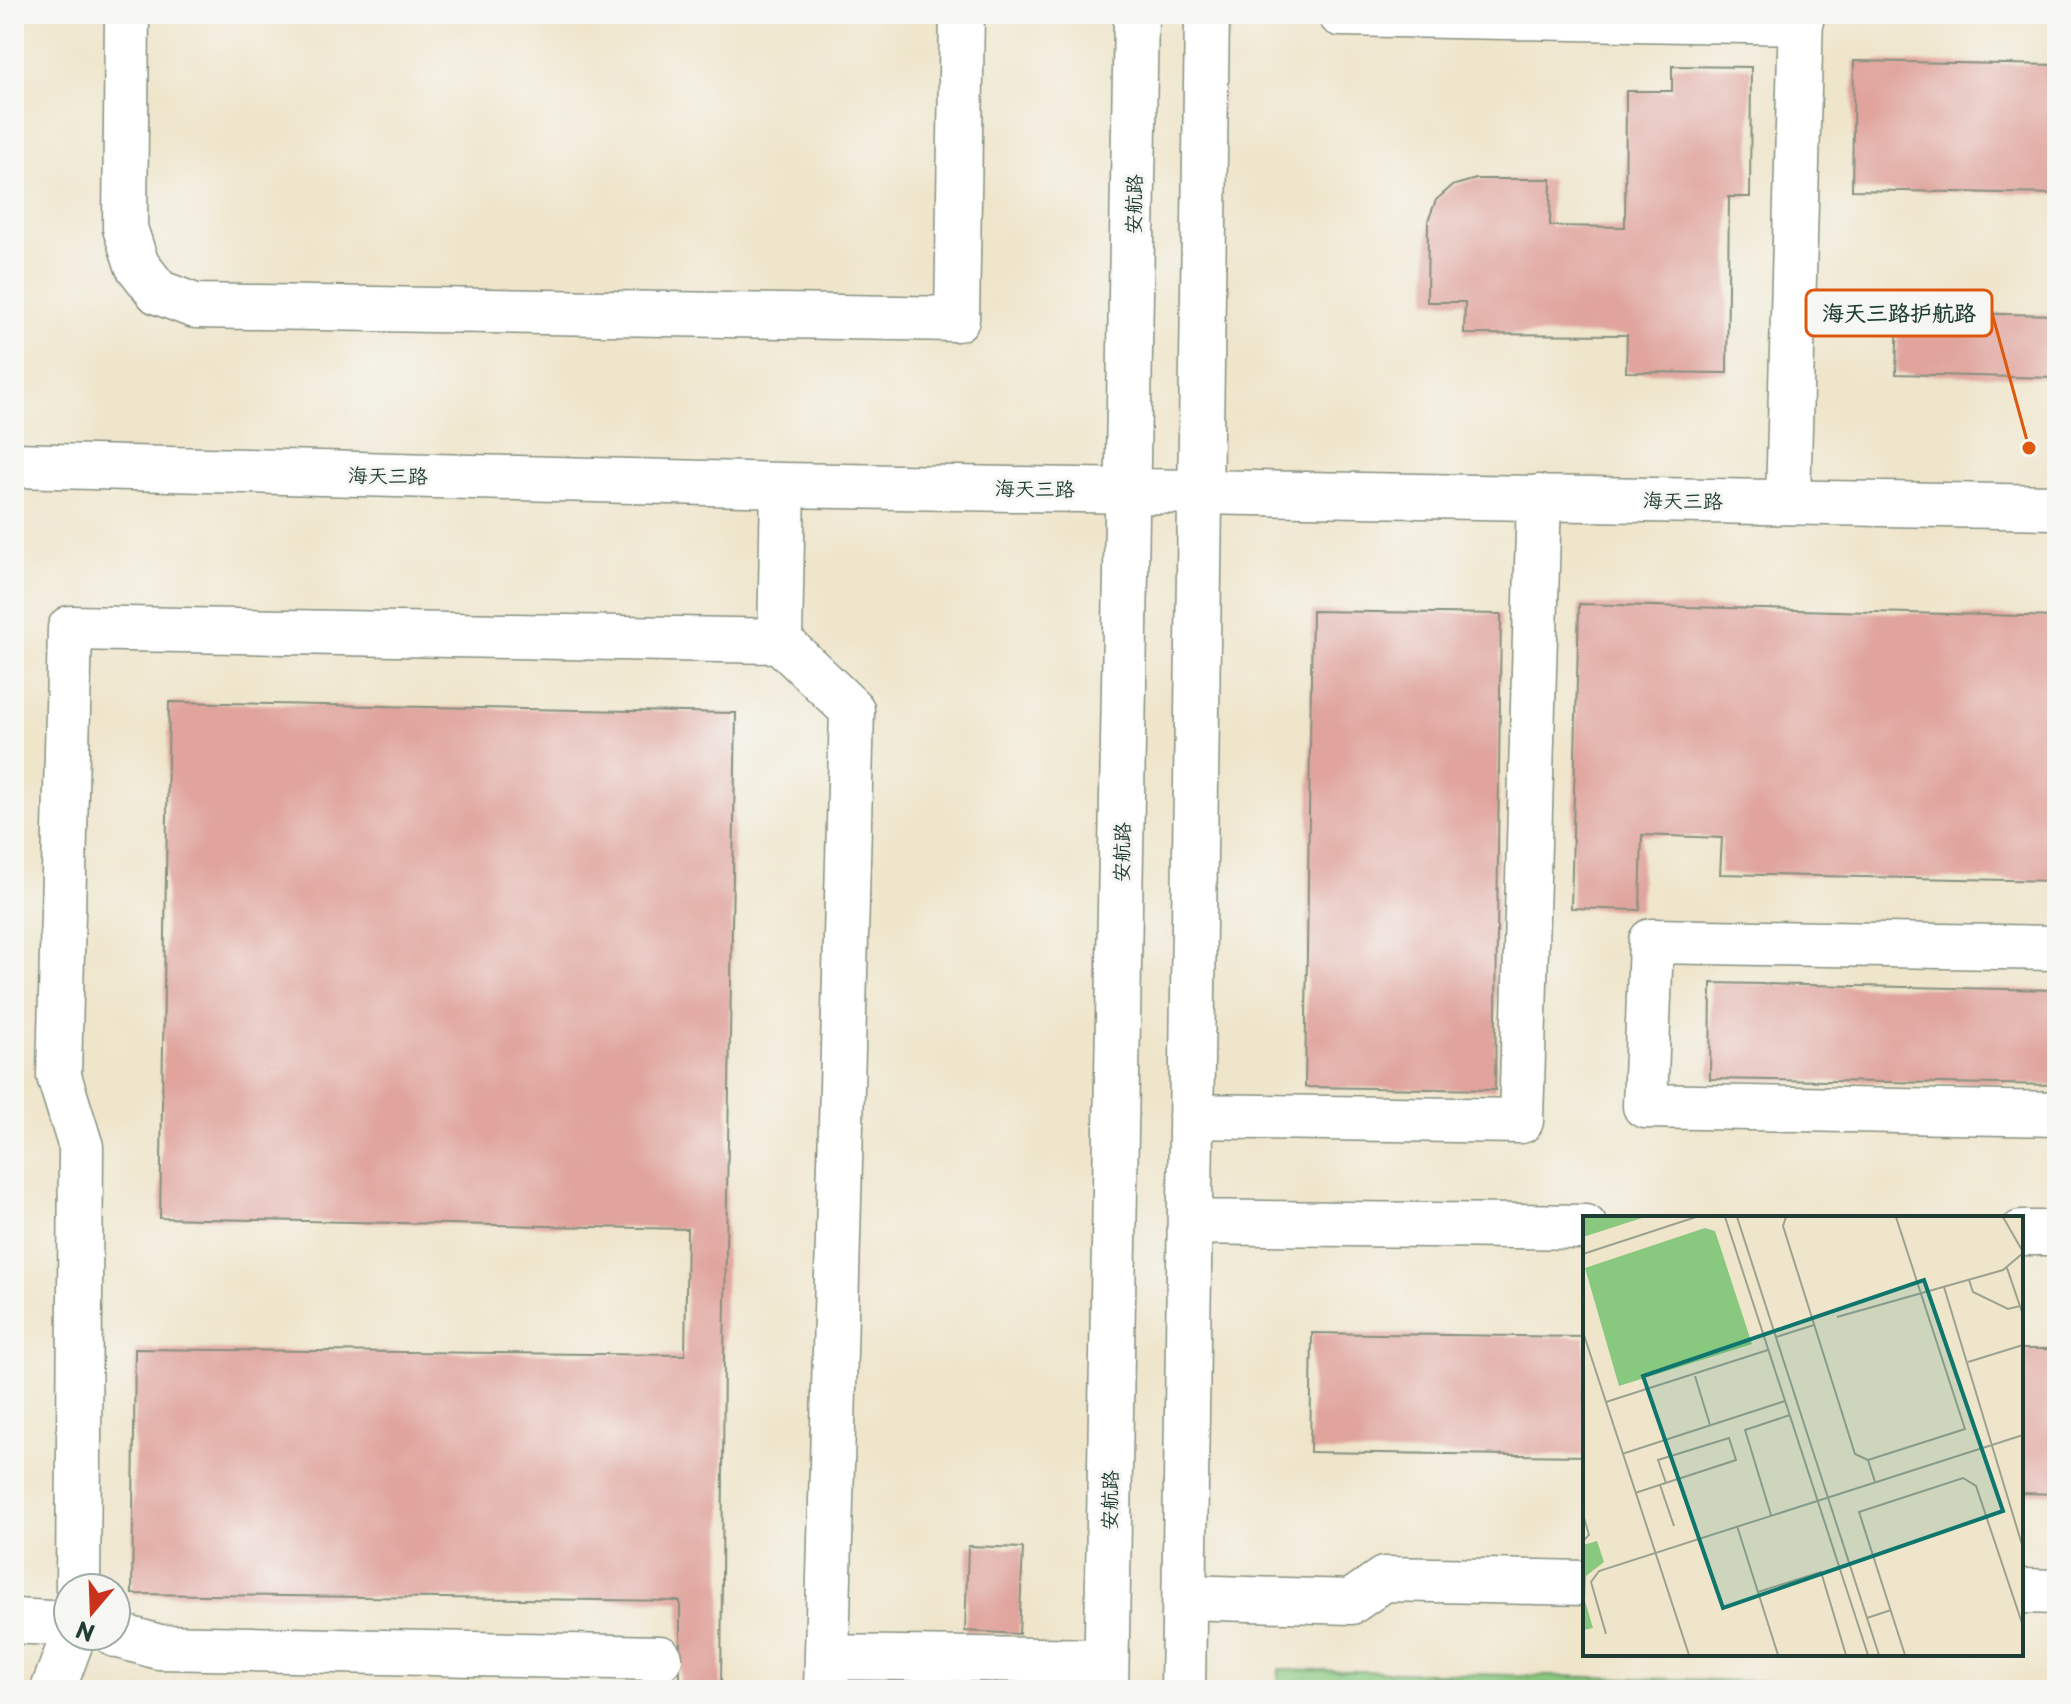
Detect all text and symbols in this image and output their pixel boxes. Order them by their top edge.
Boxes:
street label: 安航路 [1117,173,1149,234]
callout: 海天三路护航路 [1806,290,1992,336]
text: 海天三路护航路 [1822,295,1976,328]
street label: 海天三路 [348,459,429,491]
street label: 海天三路 [995,472,1076,504]
street label: 海天三路 [1643,484,1724,516]
street label: 安航路 [1105,821,1137,882]
inset map [1583,1216,2023,1656]
street label: 安航路 [1093,1469,1125,1530]
north arrow [52,1572,132,1652]
text: N [71,1614,99,1651]

